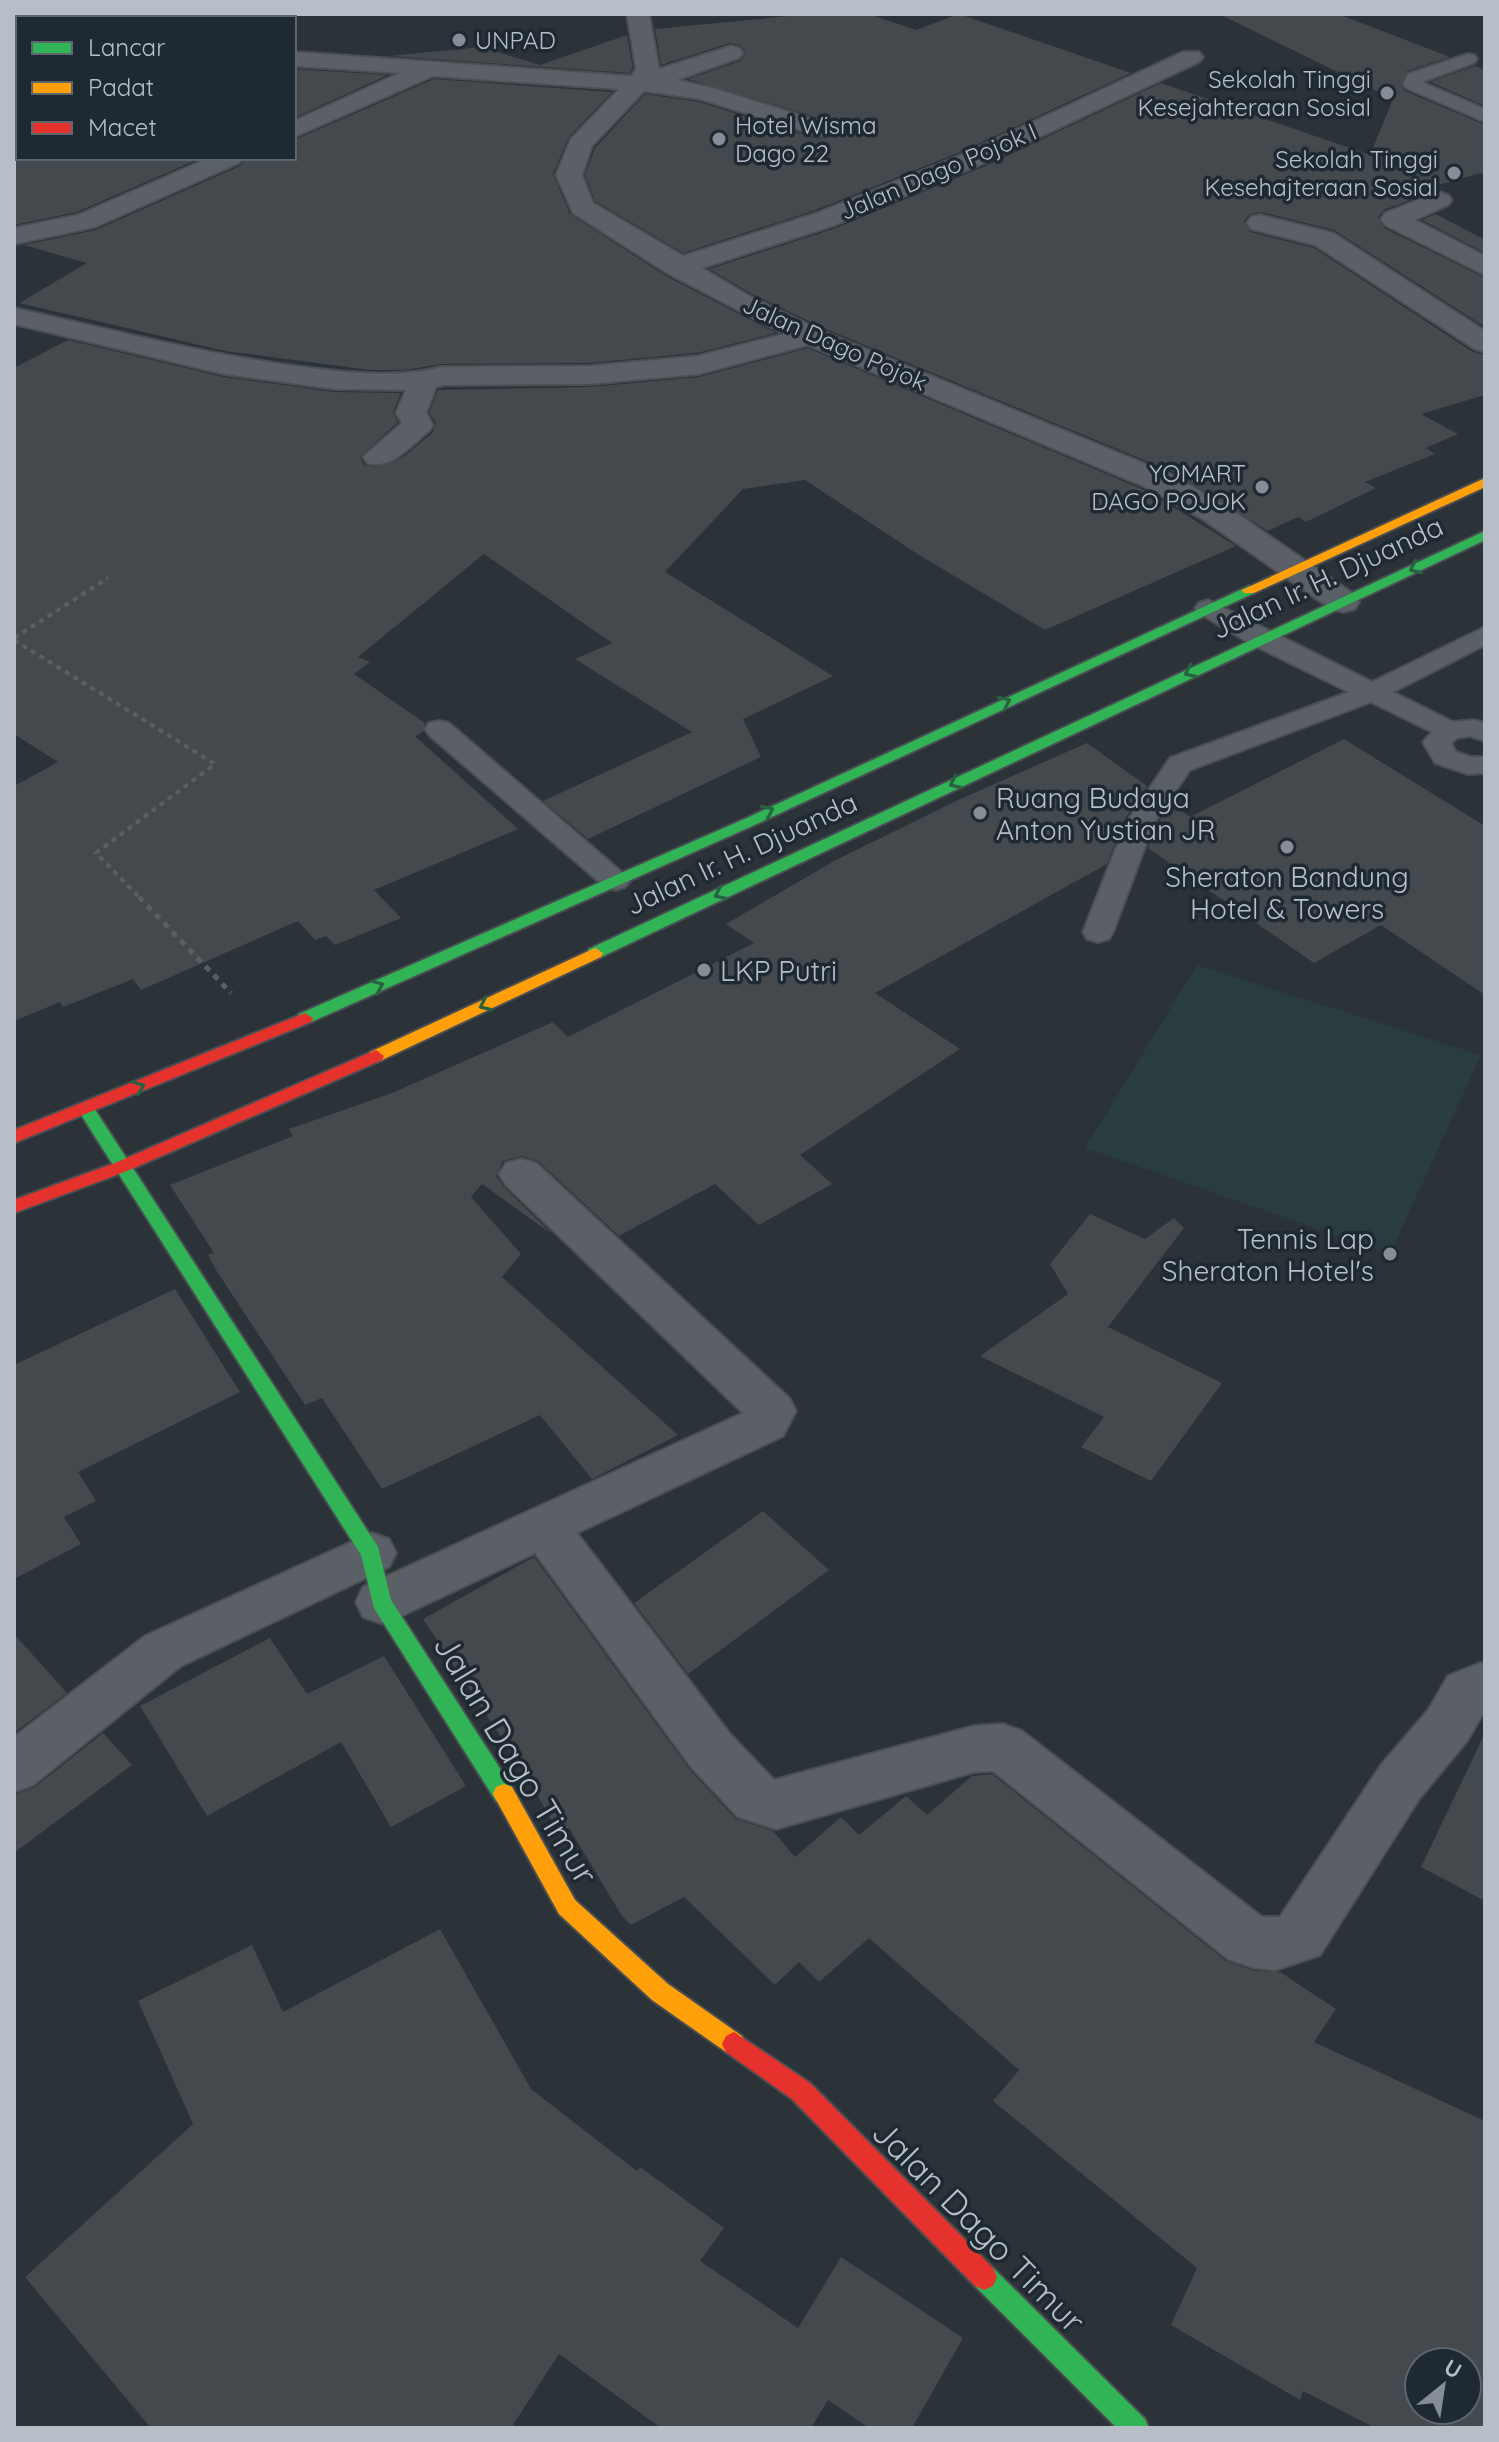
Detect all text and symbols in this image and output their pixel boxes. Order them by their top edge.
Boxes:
legend [16,16,296,160]
place label: UNPAD [475,25,556,55]
marker: UNPAD [450,31,468,49]
text: Lancar [88,32,165,62]
place label: Sekolah Tinggi Kesejahteraan Sosial [1138,64,1371,122]
text: Padat [88,72,154,102]
marker: Sekolah Tinggi Kesejahteraan Sosial [1378,84,1396,102]
place label: Hotel Wisma Dago 22 [735,110,876,168]
text: Macet [88,112,157,142]
street label: Jalan Dago Pojok I [835,116,1041,226]
marker: Hotel Wisma Dago 22 [710,130,728,148]
place label: Sekolah Tinggi Kesehajteraan Sosial [1205,144,1438,202]
marker: Sekolah Tinggi Kesehajteraan Sosial [1445,164,1463,182]
street label: Jalan Dago Pojok [738,289,932,397]
place label: YOMART DAGO POJOK [1091,458,1246,516]
marker: YOMART DAGO POJOK [1253,478,1271,496]
street label: Jalan Ir. H. Djuanda [1206,508,1448,646]
one-way arrow [1408,558,1423,574]
one-way arrow [1183,662,1198,678]
one-way arrow [996,696,1011,712]
one-way arrow [948,773,963,789]
place label: Ruang Budaya Anton Yustian JR [996,780,1216,847]
street label: Jalan Ir. H. Djuanda [620,784,862,922]
one-way arrow [760,804,775,820]
marker: Ruang Budaya Anton Yustian JR [971,804,989,822]
marker: Sheraton Bandung Hotel & Towers [1278,838,1296,856]
place label: Sheraton Bandung Hotel & Towers [1165,859,1409,926]
one-way arrow [713,884,728,900]
place label: LKP Putri [720,953,837,988]
marker: LKP Putri [695,961,713,979]
one-way arrow [370,980,384,996]
one-way arrow [478,995,493,1011]
one-way arrow [131,1081,145,1097]
place label: Tennis Lap Sheraton Hotel's [1162,1221,1374,1288]
marker: Tennis Lap Sheraton Hotel's [1381,1245,1399,1263]
street label: Jalan Dago Timur [424,1626,608,1892]
street label: Jalan Dago Timur [863,2110,1095,2342]
north arrow [1403,2346,1483,2426]
text: U [1439,2353,1467,2385]

